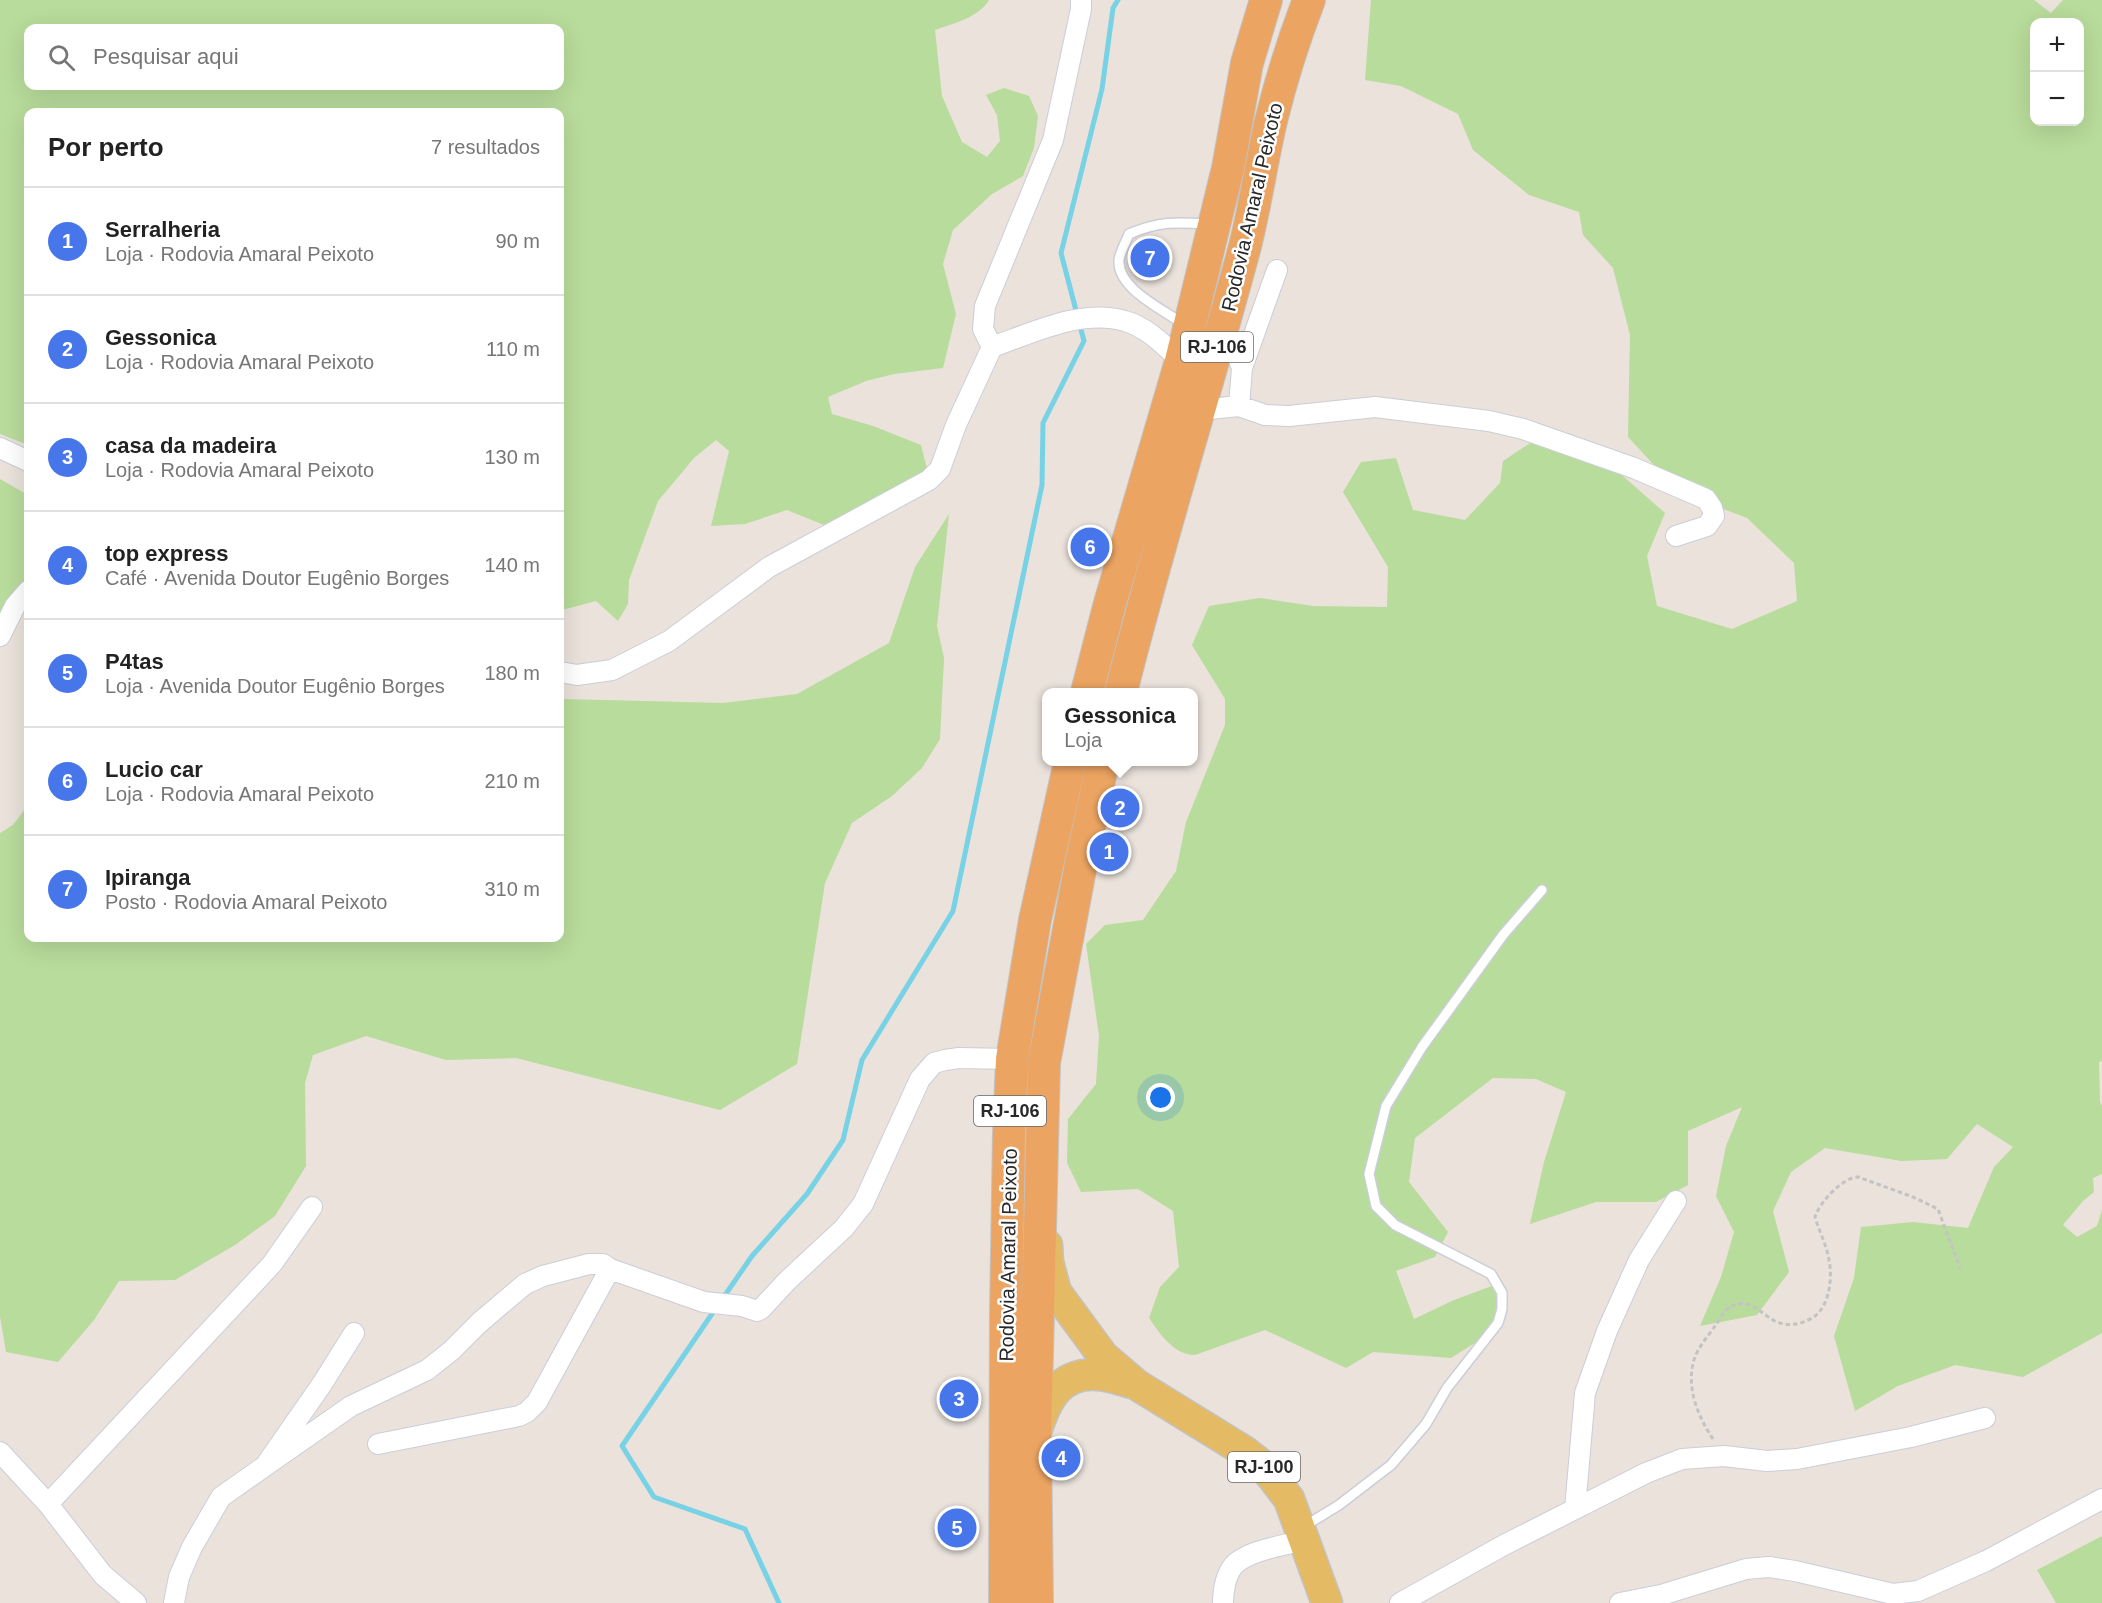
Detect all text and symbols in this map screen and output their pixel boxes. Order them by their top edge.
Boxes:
map controls [2030,18,2084,126]
button: + [2030,18,2084,72]
search box [24,24,564,90]
icon: search [45,41,78,74]
text: Pesquisar aqui [93,44,239,69]
button: − [2030,72,2084,126]
street label: Rodovia Amaral Peixoto [1217,101,1287,313]
text: Por perto [48,132,164,162]
text: 7 resultados [431,136,540,158]
text: Serralheria [105,217,220,242]
text: 1 [62,230,73,252]
text: 90 m [496,230,540,252]
pin: 7 [1130,236,1170,280]
text: Loja · Rodovia Amaral Peixoto [105,243,374,265]
text: Gessonica [105,325,216,350]
road number: RJ-106 [1181,332,1253,362]
text: 2 [62,338,73,360]
text: 110 m [486,338,540,360]
text: Loja · Rodovia Amaral Peixoto [105,351,374,373]
text: casa da madeira [105,433,276,458]
text: 3 [62,446,73,468]
text: 130 m [484,446,540,468]
text: Loja · Rodovia Amaral Peixoto [105,459,374,481]
pin: 6 [1070,524,1110,570]
text: top express [105,541,229,566]
text: 4 [62,554,73,576]
text: 140 m [484,554,540,576]
text: Café · Avenida Doutor Eugênio Borges [105,567,449,589]
text: P4tas [105,649,164,674]
text: 5 [62,662,73,684]
text: 180 m [484,662,540,684]
text: Loja · Avenida Doutor Eugênio Borges [105,675,445,697]
popup [1042,688,1198,766]
text: Gessonica [1064,703,1176,728]
text: Loja [1064,729,1102,751]
text: Lucio car [105,757,203,782]
text: 6 [62,770,73,792]
text: 210 m [484,770,540,792]
text: Loja · Rodovia Amaral Peixoto [105,783,374,805]
pin: 2 [1100,786,1140,830]
pin: 1 [1090,830,1128,874]
text: Ipiranga [105,865,191,890]
text: 7 [62,878,73,900]
text: 310 m [484,878,540,900]
text: Posto · Rodovia Amaral Peixoto [105,891,387,913]
your location [1146,1083,1175,1112]
road number: RJ-106 [974,1096,1046,1126]
street label: Rodovia Amaral Peixoto [995,1148,1021,1362]
pin: 3 [940,1376,978,1422]
pin: 4 [1042,1436,1080,1480]
road number: RJ-100 [1228,1452,1300,1482]
pin: 5 [938,1506,976,1550]

